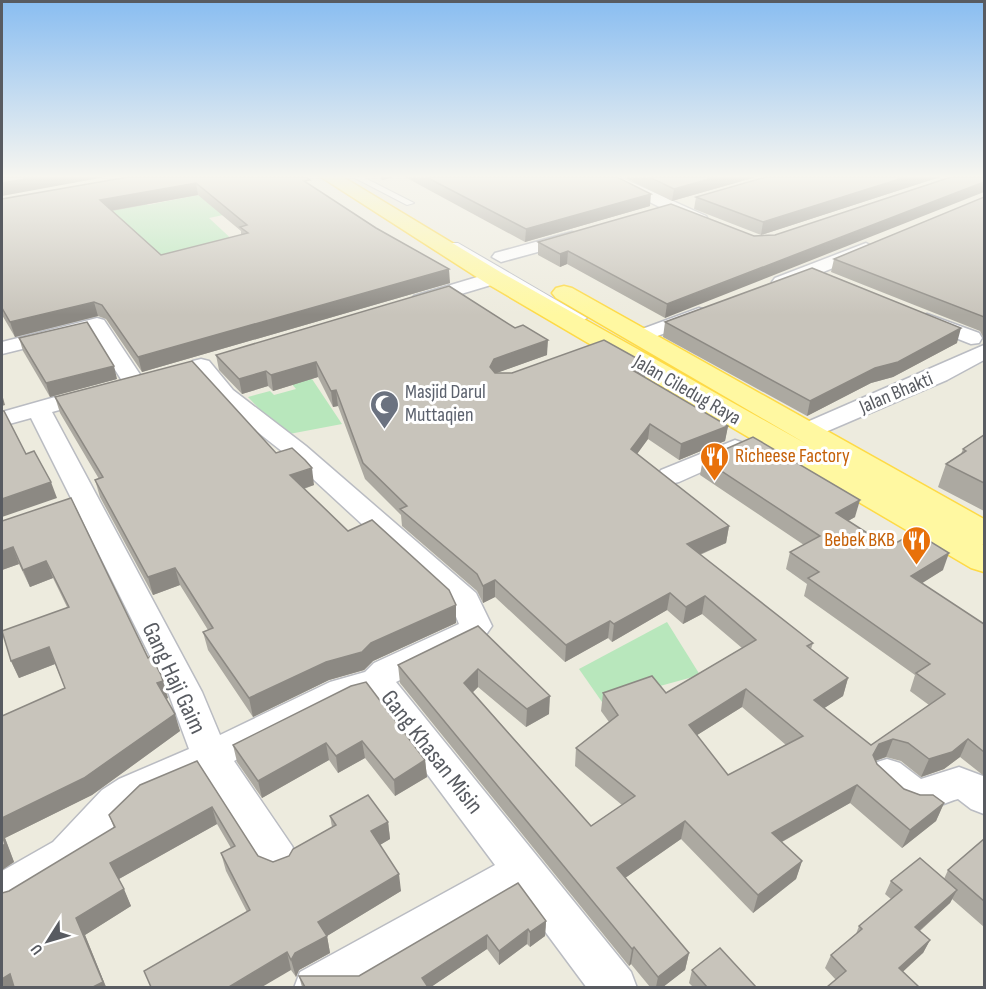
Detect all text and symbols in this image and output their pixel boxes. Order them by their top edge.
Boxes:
street label: Jalan Ciledug Raya [628,349,745,430]
street label: Jalan Bhakti [855,367,936,420]
place label: Masjid Darul Muttaqien [405,380,486,427]
mosque icon: Masjid Darul Muttaqien [368,388,400,430]
restaurant icon: Richeese Factory [698,440,730,482]
place label: Richeese Factory [735,444,850,468]
restaurant icon: Bebek BKB [900,524,932,566]
place label: Bebek BKB [824,528,895,552]
street label: Gang Haji Gaim [136,618,212,738]
street label: Gang Khasan Misin [375,684,489,820]
north arrow [18,911,78,971]
text: U [27,940,47,958]

